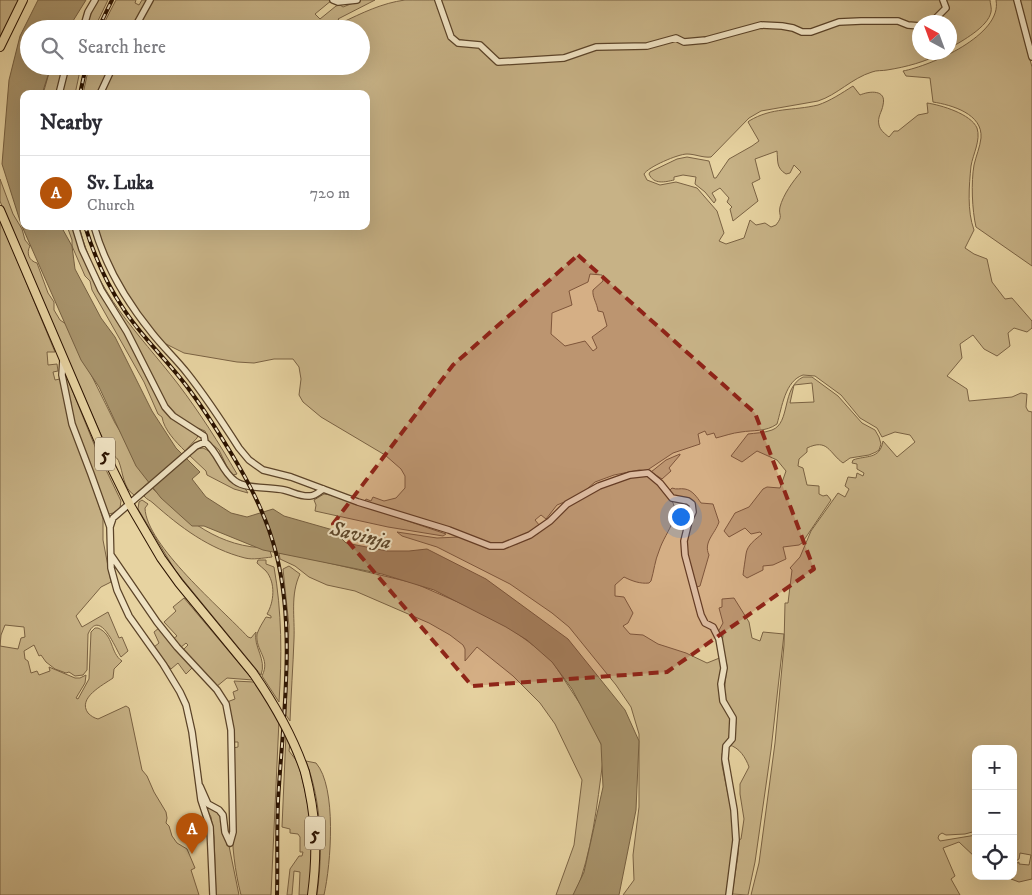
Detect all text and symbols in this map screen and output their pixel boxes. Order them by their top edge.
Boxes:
north arrow [912,15,957,60]
search box [20,20,370,75]
icon: search [38,34,66,62]
text: Search here [78,36,166,59]
text: Nearby [40,110,102,136]
text: Sv. Luka [87,172,154,195]
text: A [51,183,61,203]
text: 720 m [310,183,350,203]
text: Church [87,195,135,215]
road number: 5 [95,438,115,470]
your location [668,504,694,530]
water label: Savinja [327,516,394,556]
map controls [972,745,1017,880]
button: + [972,745,1017,790]
button: − [972,790,1017,835]
pin: A [176,813,208,854]
road number: 5 [305,816,325,850]
button: locate [972,835,1017,880]

